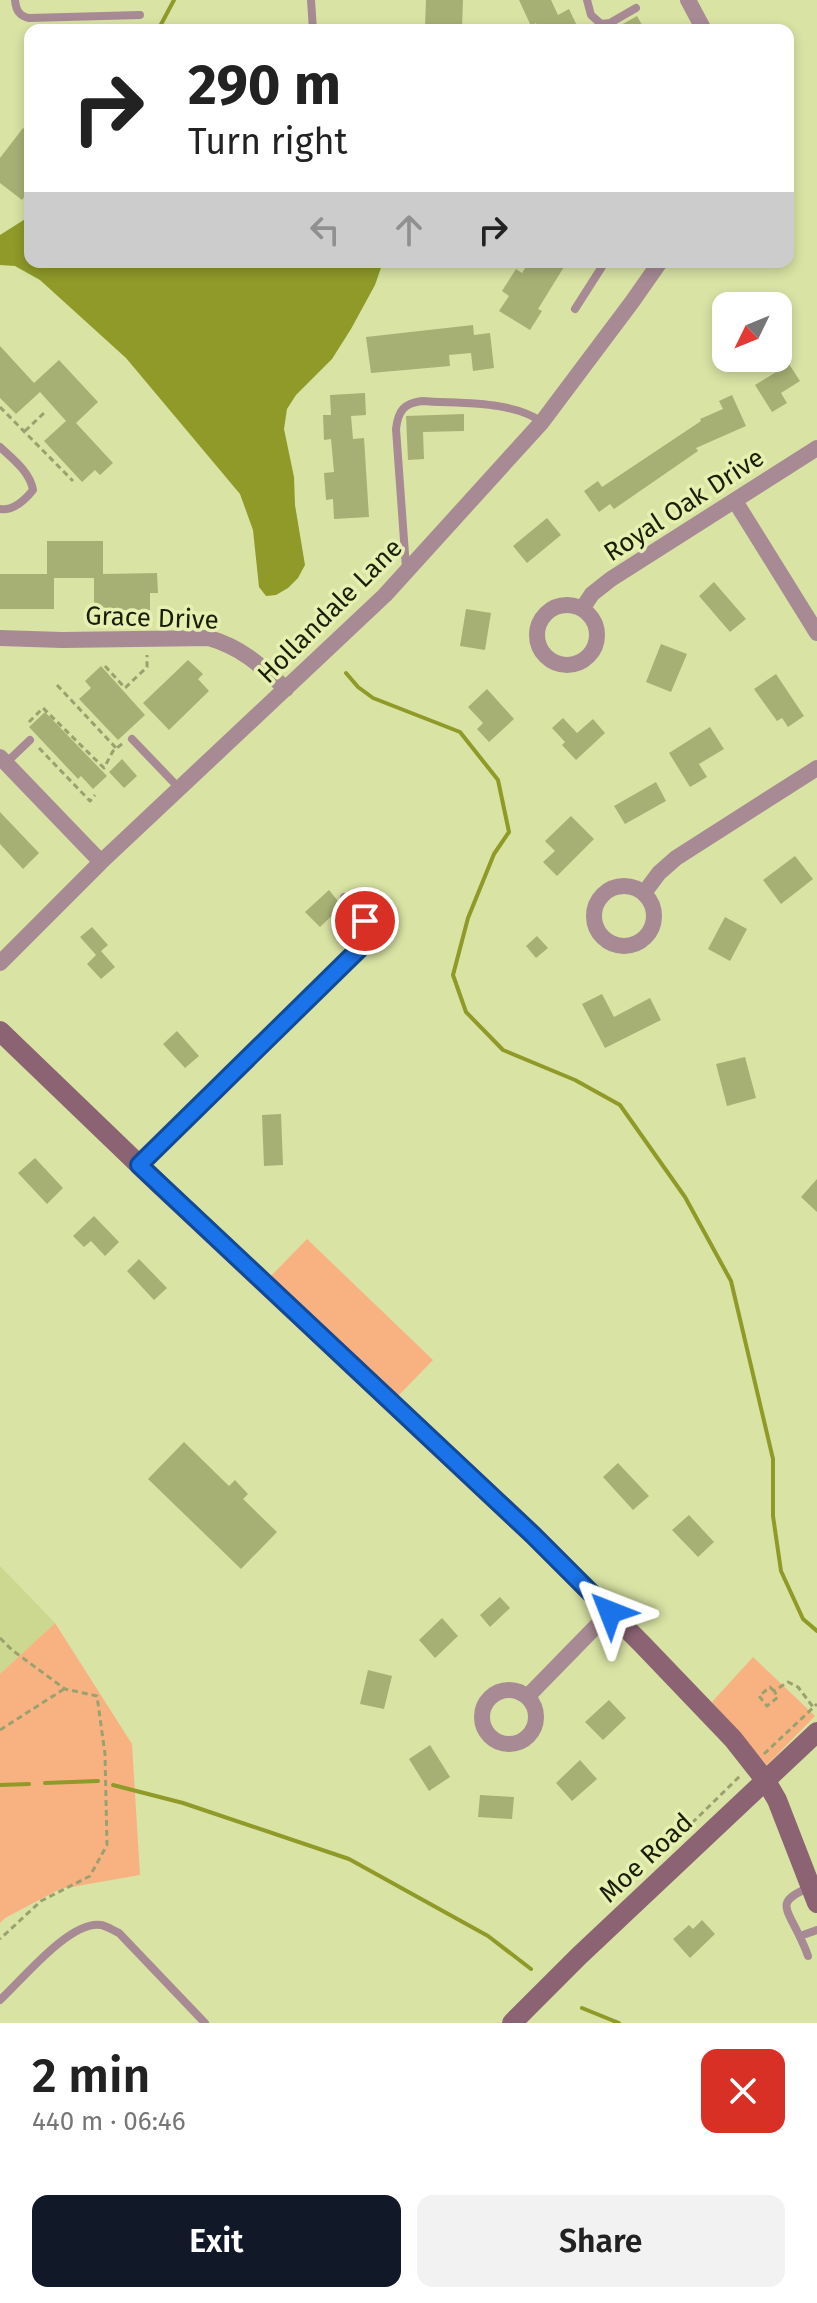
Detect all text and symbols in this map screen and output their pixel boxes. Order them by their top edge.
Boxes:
text: 290 m [188,52,341,119]
icon: right [56,56,160,160]
text: Turn right [188,120,348,164]
icon: left [303,208,347,252]
icon: ahead [387,208,431,252]
icon: right [471,208,515,252]
north arrow [712,292,792,372]
map controls [712,292,792,372]
street label: Royal Oak Drive [598,442,770,568]
street label: Hollandale Lane [251,532,409,690]
street label: Grace Drive [85,600,219,636]
pin [331,887,399,955]
icon: arrive [343,899,387,943]
position arrow [568,1570,652,1654]
street label: Moe Road [593,1807,699,1909]
text: 2 min [32,2047,150,2105]
button: close [701,2049,785,2133]
text: 440 m · 06:46 [32,2106,186,2137]
button: Exit [32,2195,401,2287]
button: Share [417,2195,785,2287]

